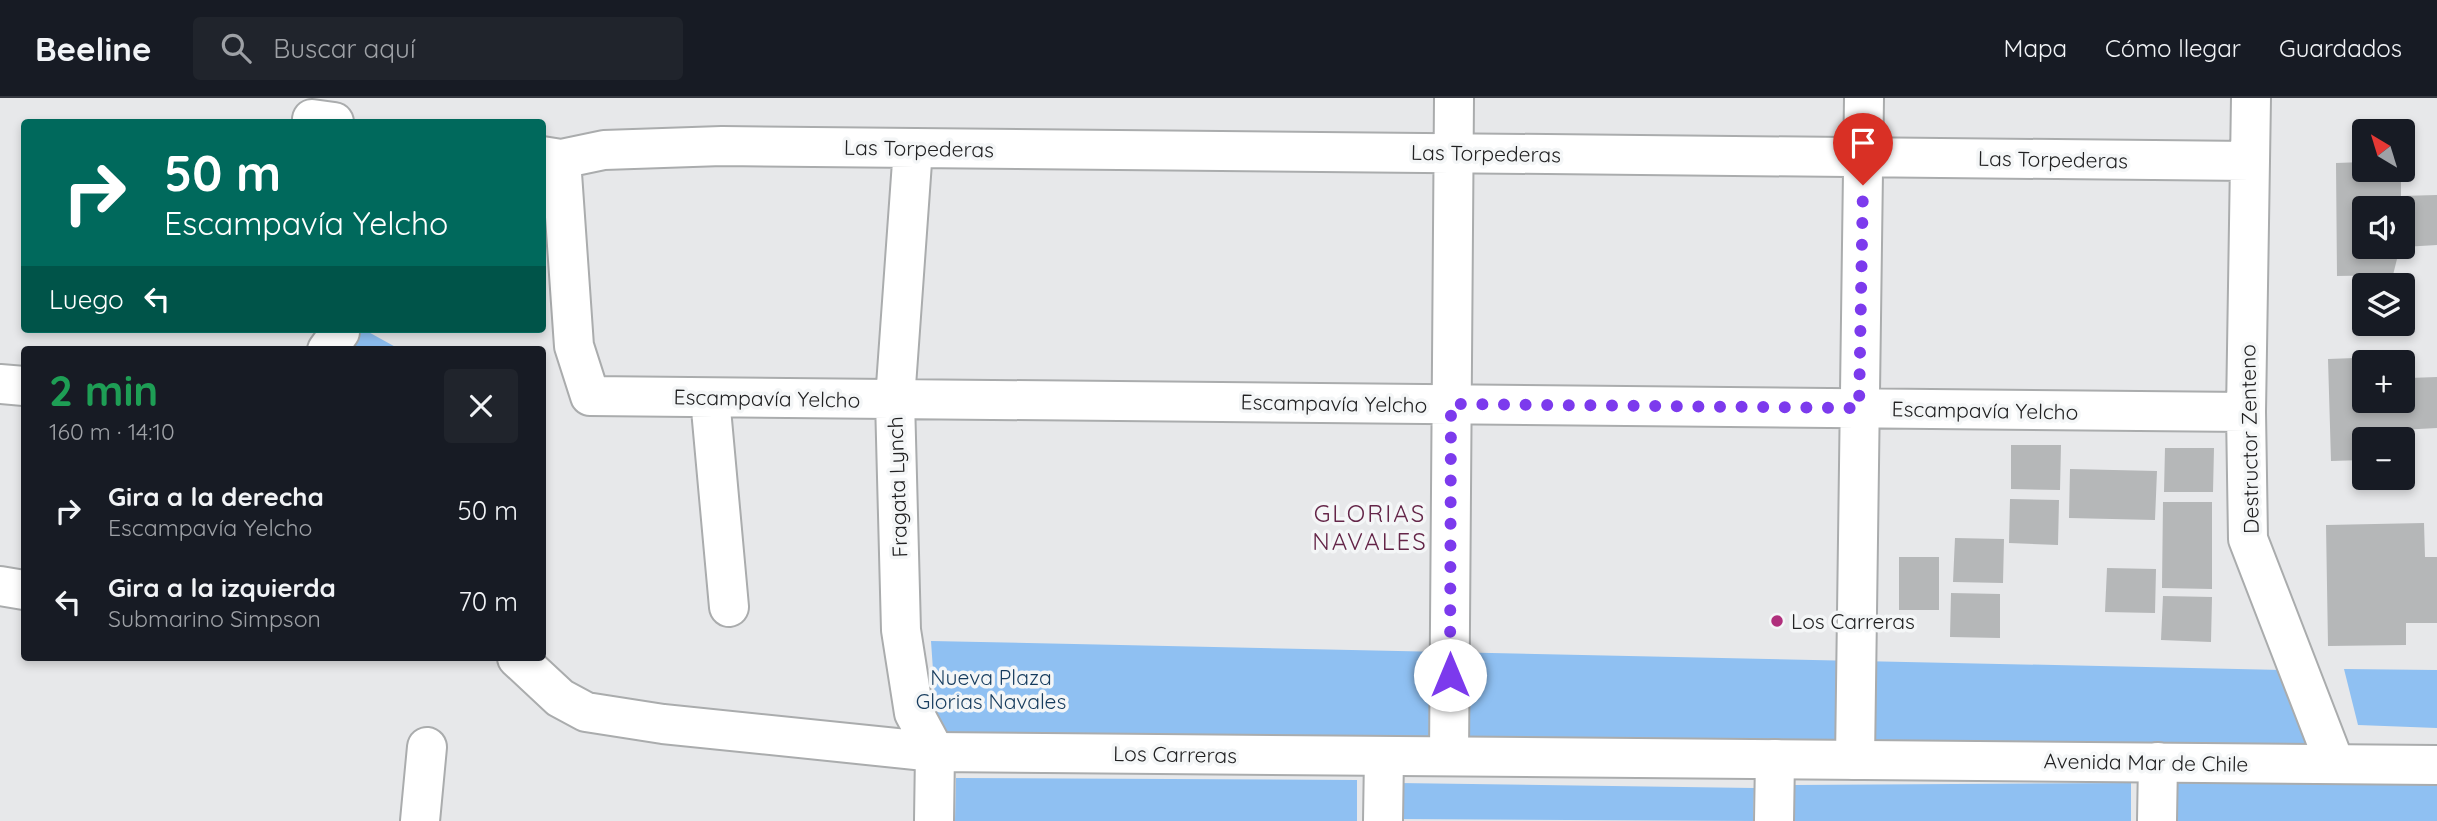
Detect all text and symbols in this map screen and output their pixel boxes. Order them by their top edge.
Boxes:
search box [193,17,683,80]
text: Beeline [35,28,151,69]
icon: search [217,29,255,67]
text: Buscar aquí [273,32,415,65]
text: Mapa [2004,33,2067,63]
text: Cómo llegar [2105,33,2241,63]
text: Guardados [2279,33,2402,63]
pin [1833,113,1893,185]
north arrow [2352,119,2415,182]
map controls [2352,119,2415,490]
icon: arrive [1844,124,1882,162]
street label: Las Torpederas [844,134,994,162]
street label: Las Torpederas [1411,139,1561,167]
text: 50 m [164,142,281,203]
street label: Las Torpederas [1978,145,2128,173]
icon: right [49,147,140,238]
button: sound [2352,196,2415,259]
text: Escampavía Yelcho [164,203,448,243]
button: layers [2352,273,2415,336]
icon: left [138,280,176,318]
text: Luego [49,283,124,316]
street label: Destructor Zenteno [2234,344,2264,534]
button: + [2352,350,2415,413]
text: 2 min [49,364,158,417]
button: close [444,369,518,443]
street label: Escampavía Yelcho [673,383,861,413]
street label: Escampavía Yelcho [1240,388,1428,418]
street label: Escampavía Yelcho [1891,395,2079,425]
street label: Fragata Lynch [882,416,912,558]
text: 160 m · 14:10 [49,417,175,446]
button: − [2352,427,2415,490]
text: Gira a la derecha [108,480,324,513]
icon: right [49,492,87,530]
text: 50 m [458,494,518,527]
district label: GLORIAS NAVALES [1312,498,1428,556]
text: Escampavía Yelcho [108,513,312,542]
text: Gira a la izquierda [108,571,336,604]
icon: left [49,583,87,621]
text: 70 m [458,585,518,618]
text: Submarino Simpson [108,604,321,633]
place label: Los Carreras [1791,608,1915,634]
marker: Los Carreras [1769,613,1785,629]
position arrow [1413,638,1487,712]
park label: Nueva Plaza Glorias Navales [916,664,1066,714]
street label: Los Carreras [1113,740,1237,768]
street label: Avenida Mar de Chile [2044,747,2248,777]

